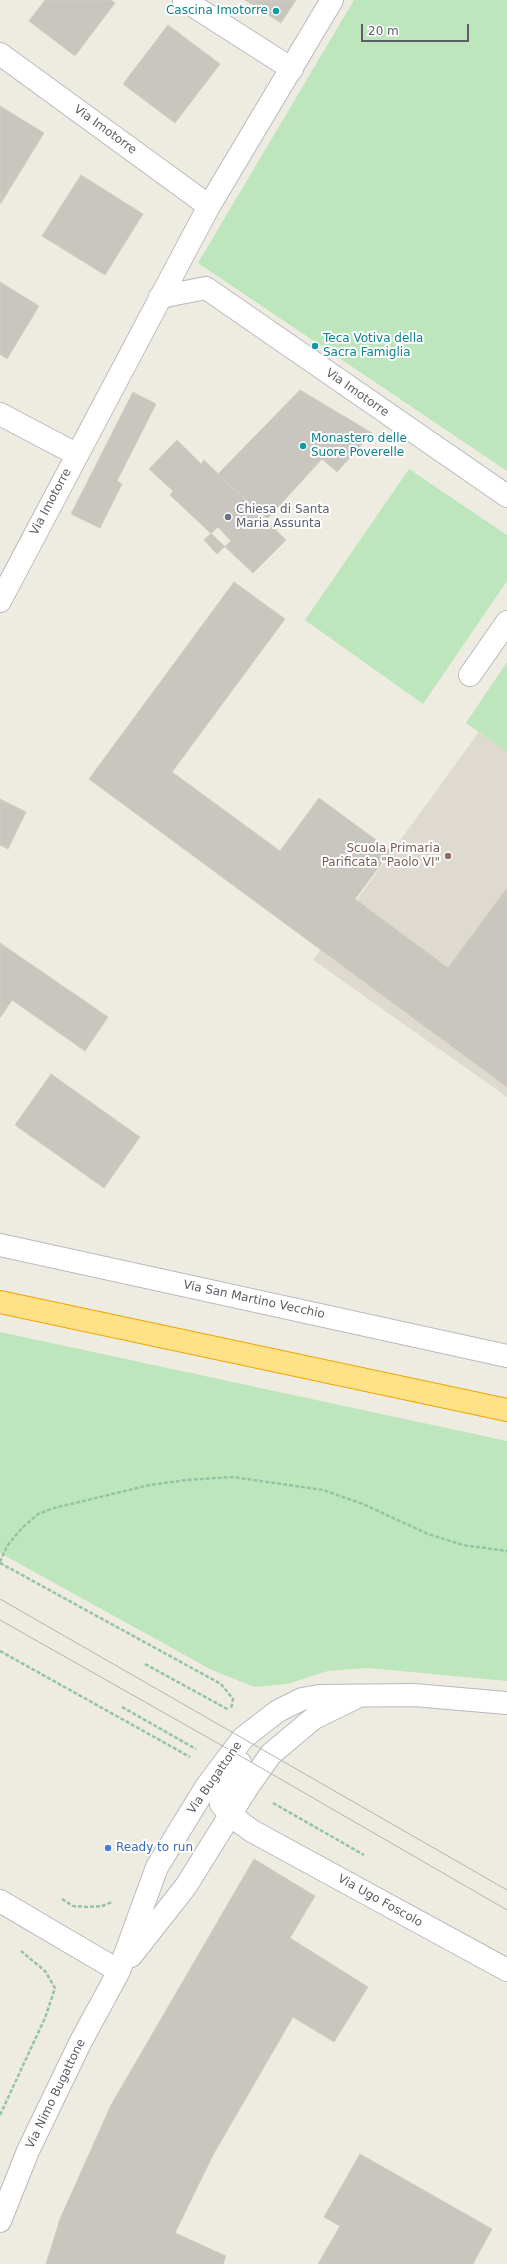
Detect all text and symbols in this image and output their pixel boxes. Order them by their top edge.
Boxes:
place label: Cascina Imotorre [166,4,268,18]
marker: Cascina Imotorre [271,6,281,16]
scale bar [363,16,471,42]
text: 20 m [368,24,399,38]
street label: Via Imotorre [71,102,139,158]
place label: Teca Votiva della Sacra Famiglia [323,332,423,360]
marker: Teca Votiva della Sacra Famiglia [310,341,320,351]
street label: Via Imotorre [323,366,391,420]
place label: Monastero delle Suore Poverelle [311,432,407,460]
marker: Monastero delle Suore Poverelle [298,441,308,451]
street label: Via Imotorre [27,466,75,538]
place label: Chiesa di Santa Maria Assunta [236,503,330,531]
marker: Chiesa di Santa Maria Assunta [223,512,233,522]
place label: Scuola Primaria Parificata "Paolo VI" [322,842,440,870]
marker: Scuola Primaria Parificata "Paolo VI" [443,851,453,861]
street label: Via San Martino Vecchio [182,1278,326,1322]
street label: Via Bugattone [185,1739,245,1817]
place label: Ready to run [116,1841,193,1855]
marker: Ready to run [103,1843,113,1853]
street label: Via Ugo Foscolo [335,1872,425,1930]
street label: Via Nimo Bugattone [23,2037,89,2151]

